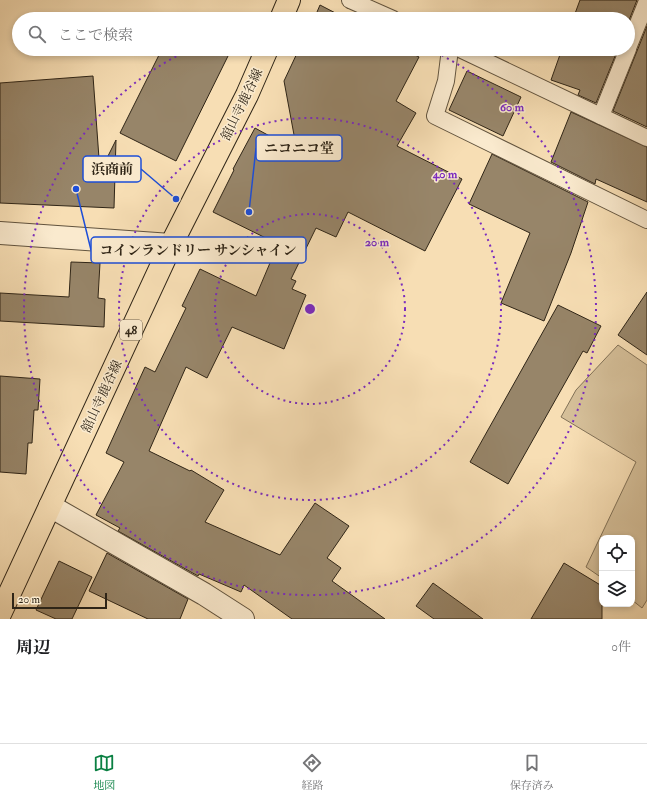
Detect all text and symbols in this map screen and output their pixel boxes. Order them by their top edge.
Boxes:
search box [12,12,635,56]
icon: search [26,23,48,45]
text: ここで検索 [58,26,133,45]
street label: 舘山寺鹿谷線 [218,66,266,143]
text: 60 m [500,100,525,115]
callout: ニコニコ堂 [256,135,342,161]
text: ニコニコ堂 [264,140,334,157]
callout: 浜商前 [83,156,141,182]
text: 浜商前 [91,161,133,178]
text: 40 m [432,167,458,182]
text: 20 m [365,235,390,250]
callout: コインランドリー サンシャイン [91,237,306,263]
text: コインランドリー サンシャイン [99,242,297,259]
centre of rings [303,302,317,316]
road number: 48 [120,320,142,340]
street label: 舘山寺鹿谷線 [78,358,126,435]
map controls [599,535,635,607]
button: locate [599,535,635,571]
button: layers [599,571,635,607]
scale bar [12,591,107,610]
text: 20 m [18,593,40,606]
text: 周辺 [16,637,50,658]
text: 0件 [611,639,631,655]
tab: 地図 [93,752,115,792]
tab: 経路 [301,752,323,792]
tab: 保存済み [510,752,554,792]

